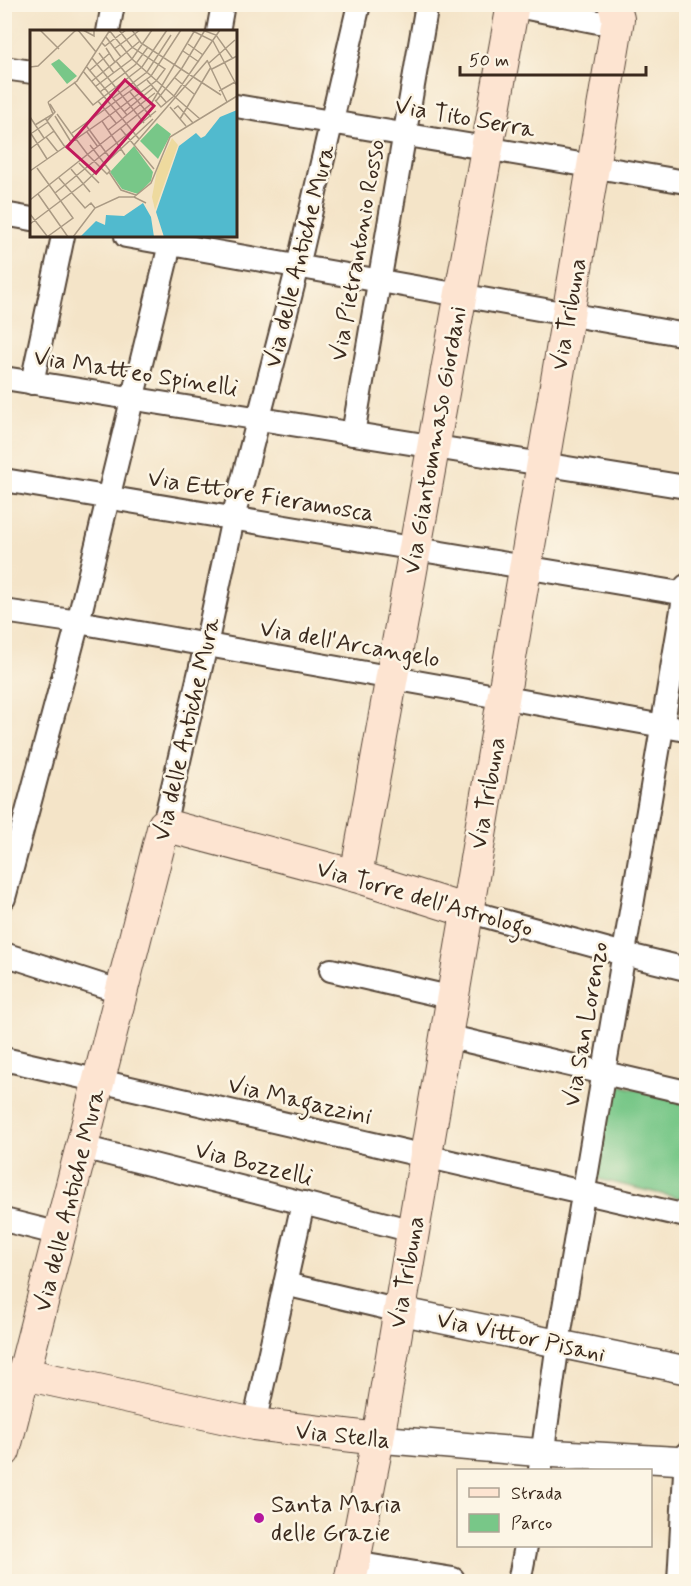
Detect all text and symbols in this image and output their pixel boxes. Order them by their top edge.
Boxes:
inset map [30,30,237,237]
scale bar [460,39,646,77]
text: 50 m [469,49,509,73]
street label: Via Tito Serra [392,91,538,146]
street label: Via Pietrantonio Rosso [324,137,393,364]
street label: Via delle Antiche Mura [258,141,343,371]
street label: Via Tribuna [544,256,595,373]
street label: Via Giantommaso Giordani [397,304,474,577]
street label: Via Matteo Spinelli [31,342,240,405]
street label: Via Ettore Fieramosca [145,463,376,530]
street label: Via dell'Arcangelo [257,613,442,676]
street label: Via delle Antiche Mura [147,614,228,844]
street label: Via Tribuna [463,735,514,852]
street label: Via Torre dell'Astrologo [312,854,536,948]
street label: Via San Lorenzo [557,939,616,1109]
street label: Via Magazzini [224,1070,375,1136]
street label: Via delle Antiche Mura [28,1085,113,1315]
street label: Via Bozzelli [192,1135,316,1194]
street label: Via Tribuna [382,1214,433,1331]
street label: Via Vittor Pisani [434,1304,608,1370]
street label: Via Stella [294,1416,392,1457]
legend [457,1469,652,1547]
text: Strada [511,1482,562,1506]
place label: Santa Maria delle Grazie [271,1490,402,1549]
marker: Santa Maria delle Grazie [252,1511,266,1525]
text: Parco [511,1512,552,1536]

